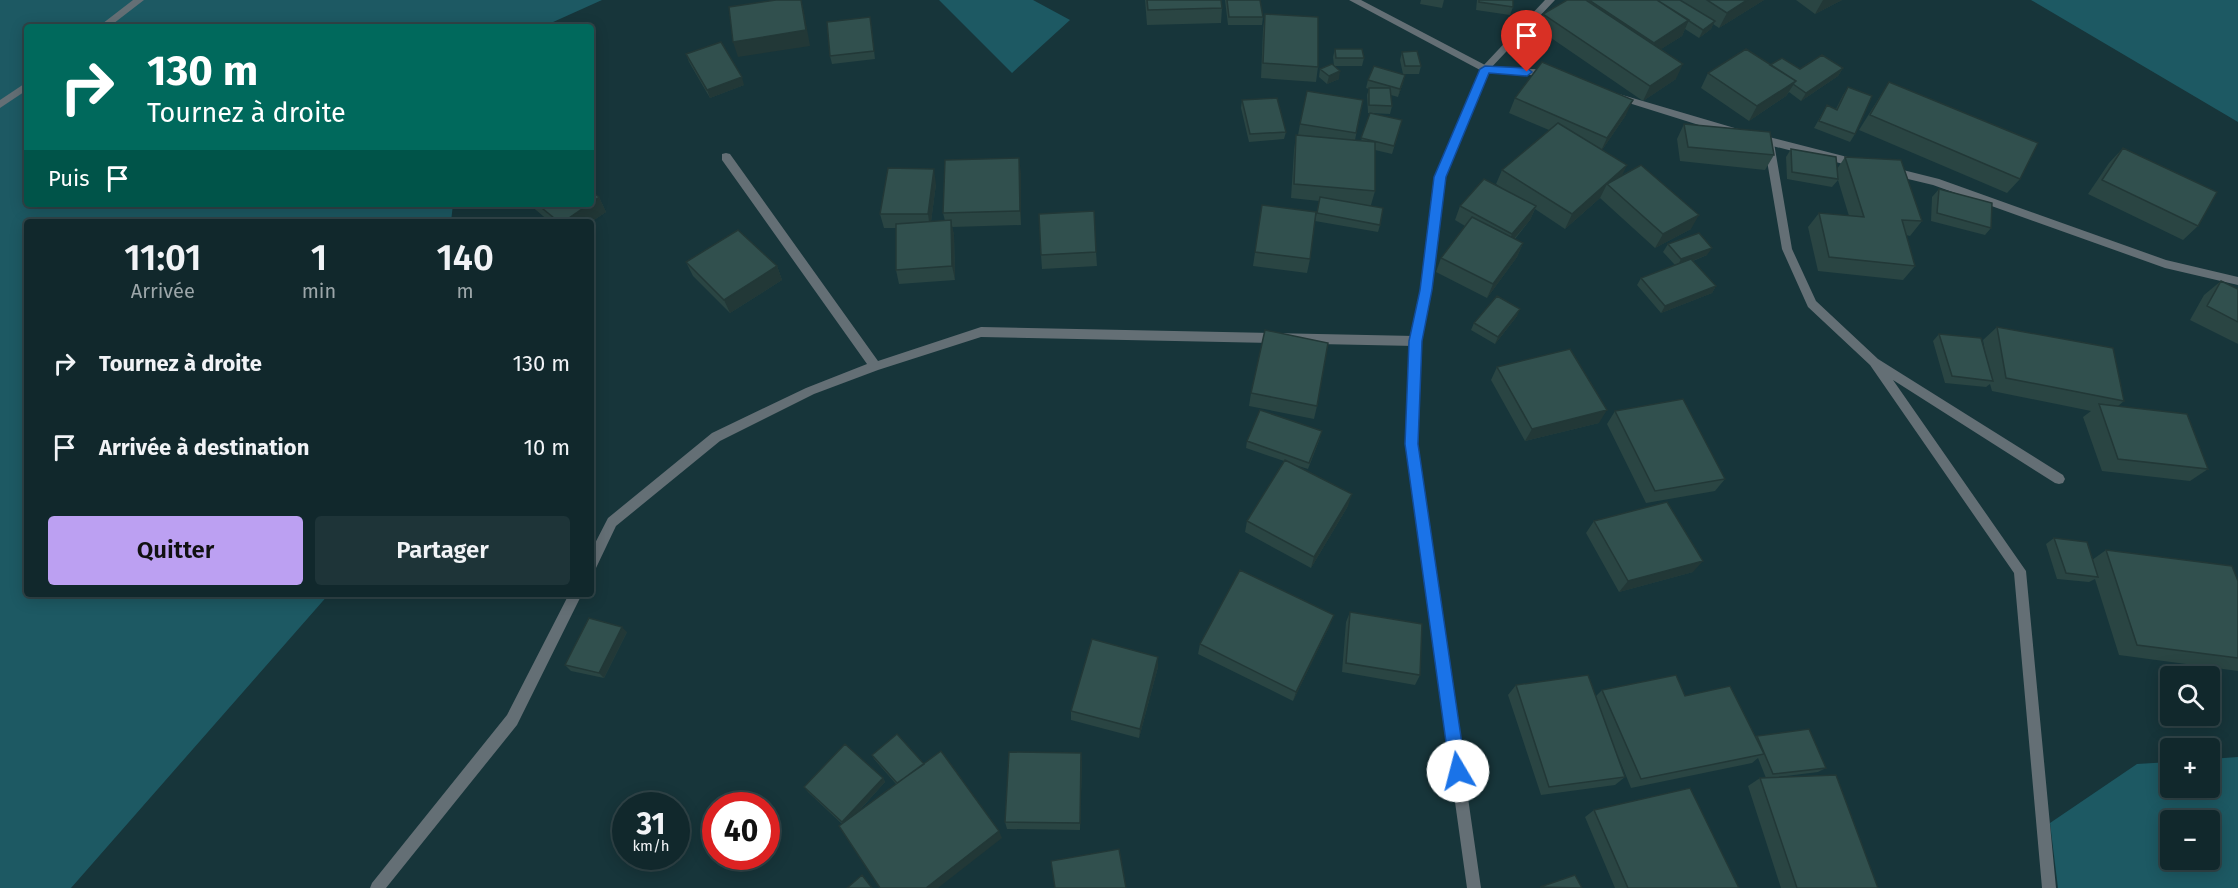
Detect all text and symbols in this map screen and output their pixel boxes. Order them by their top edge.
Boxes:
pin [1501,10,1552,72]
icon: arrive [1510,19,1543,52]
text: 130 m [147,46,258,96]
icon: right [48,48,126,126]
text: Tournez à droite [147,97,346,129]
icon: arrive [101,162,134,195]
text: Puis [48,165,89,192]
text: 11:01 [124,236,202,280]
text: 1 [311,236,327,280]
text: 140 [436,236,494,280]
text: Arrivée [131,279,195,303]
text: min [302,279,336,303]
text: m [457,279,474,303]
icon: right [48,347,81,380]
text: Tournez à droite [99,350,262,377]
text: 130 m [513,350,570,377]
icon: arrive [48,431,81,464]
text: Arrivée à destination [99,434,309,461]
text: 10 m [524,434,570,461]
button: Quitter [48,516,303,585]
button: Partager [315,516,570,585]
map controls [2160,666,2220,870]
button: search [2160,666,2220,726]
button: + [2160,738,2220,798]
position arrow [1426,739,1490,803]
speed limit sign: 40 [702,792,780,870]
text: 31 [637,806,665,842]
button: − [2160,810,2220,870]
text: km/h [632,837,670,855]

